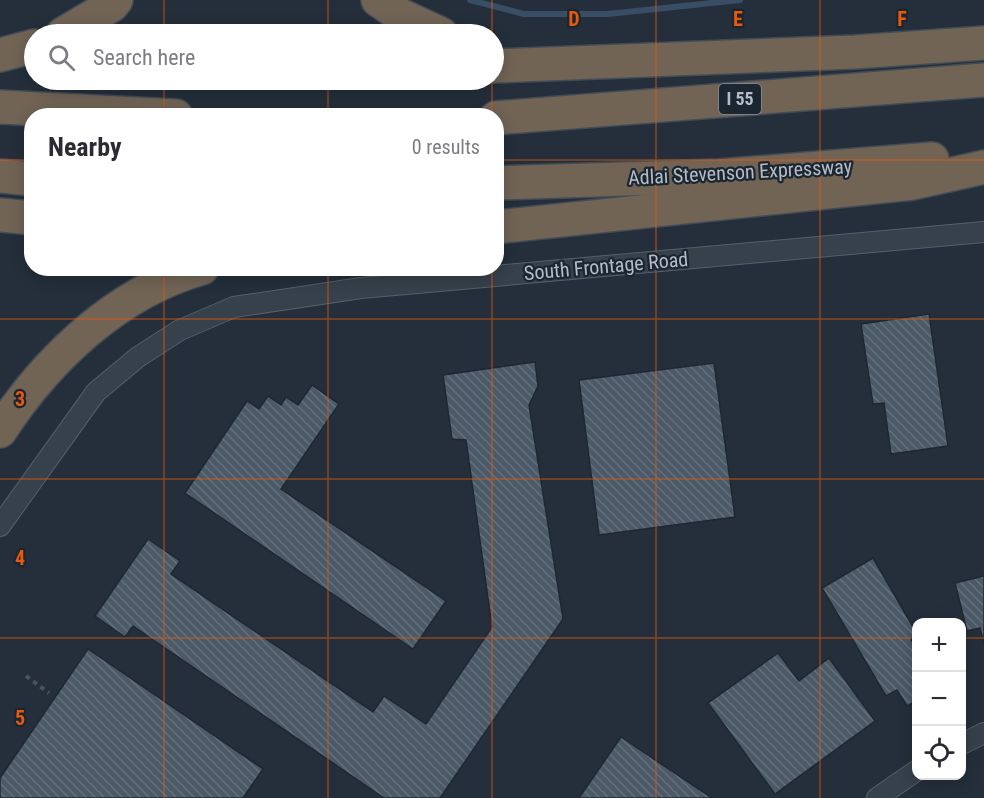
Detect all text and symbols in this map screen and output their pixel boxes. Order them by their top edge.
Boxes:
text: D [568,7,580,31]
text: E [733,7,743,31]
text: F [897,7,907,31]
search box [24,24,504,90]
icon: search [45,41,78,74]
text: Search here [93,45,195,70]
road number: I 55 [719,84,761,114]
text: Nearby [48,132,122,162]
text: 0 results [412,135,480,159]
street label: Adlai Stevenson Expressway [627,154,853,190]
street label: South Frontage Road [523,247,689,285]
text: 3 [15,387,25,411]
text: 4 [15,546,25,570]
map controls [912,618,966,780]
button: + [912,618,966,672]
button: − [912,672,966,726]
text: 5 [15,706,25,730]
button: locate [912,726,966,780]

